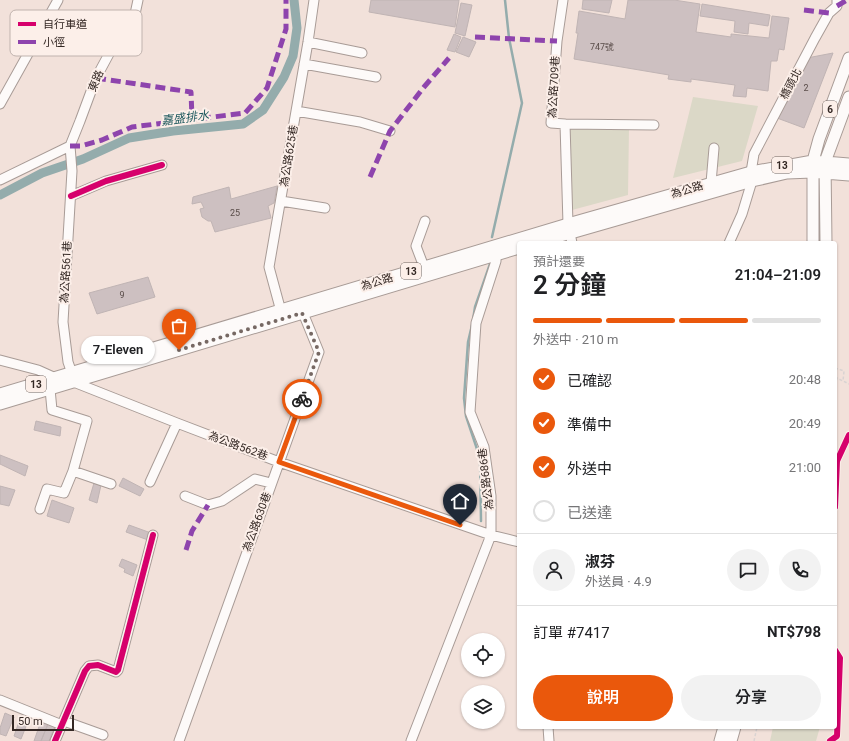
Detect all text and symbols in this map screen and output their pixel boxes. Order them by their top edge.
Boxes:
legend [10,10,142,56]
text: 自行車道 [43,18,87,31]
text: 小徑 [43,36,65,49]
house number: 747號 [590,42,614,52]
street label: 為公路709巷 [546,55,562,119]
street label: 橋頭北 [778,66,804,102]
street label: 東路 [86,68,106,94]
house number: 2 [803,83,809,93]
road number: 6 [823,101,837,117]
water label: 嘉盛排水 [160,108,211,128]
street label: 為公路625巷 [278,124,300,188]
road number: 13 [772,157,792,173]
street label: 為公路 [669,179,705,201]
house number: 25 [230,208,240,218]
street label: 為公路561巷 [58,240,74,304]
text: 預計還要 [533,254,585,269]
road number: 13 [401,263,421,279]
text: 21:04–21:09 [735,266,821,284]
text: 2 分鐘 [533,270,606,300]
street label: 為公路 [359,271,395,293]
house number: 9 [119,290,125,300]
pin [162,309,196,350]
icon: bag [168,315,190,337]
text: 外送中 · 210 m [533,332,618,347]
callout: 7-Eleven [81,336,155,364]
text: 7-Eleven [93,342,143,357]
icon: check [533,368,555,390]
text: 已確認 [567,372,612,390]
text: 20:48 [789,372,821,387]
road number: 13 [26,376,46,392]
courier [282,379,322,419]
icon: bike [291,388,313,410]
icon: check [533,412,555,434]
text: 準備中 [567,416,612,434]
text: 20:49 [789,416,821,431]
street label: 為公路562巷 [206,429,270,463]
street label: 為公路686巷 [476,447,496,511]
icon: check [533,456,555,478]
text: 外送中 [567,460,612,478]
text: 21:00 [789,460,821,475]
pin [443,484,477,525]
street label: 為公路630巷 [240,490,274,554]
icon: home [449,490,471,512]
text: 已送達 [567,504,612,522]
button: person [533,549,575,591]
button: chat [727,549,769,591]
button: phone [779,549,821,591]
text: 淑芬 [585,553,615,571]
text: 外送員 · 4.9 [585,574,652,589]
text: NT$798 [767,623,821,641]
text: 訂單 #7417 [533,624,610,642]
map controls [461,633,505,729]
button: locate [461,633,505,677]
button: 說明 [533,675,673,721]
button: 分享 [681,675,821,721]
button: layers [461,685,505,729]
scale bar [12,713,74,732]
text: 50 m [18,715,43,728]

